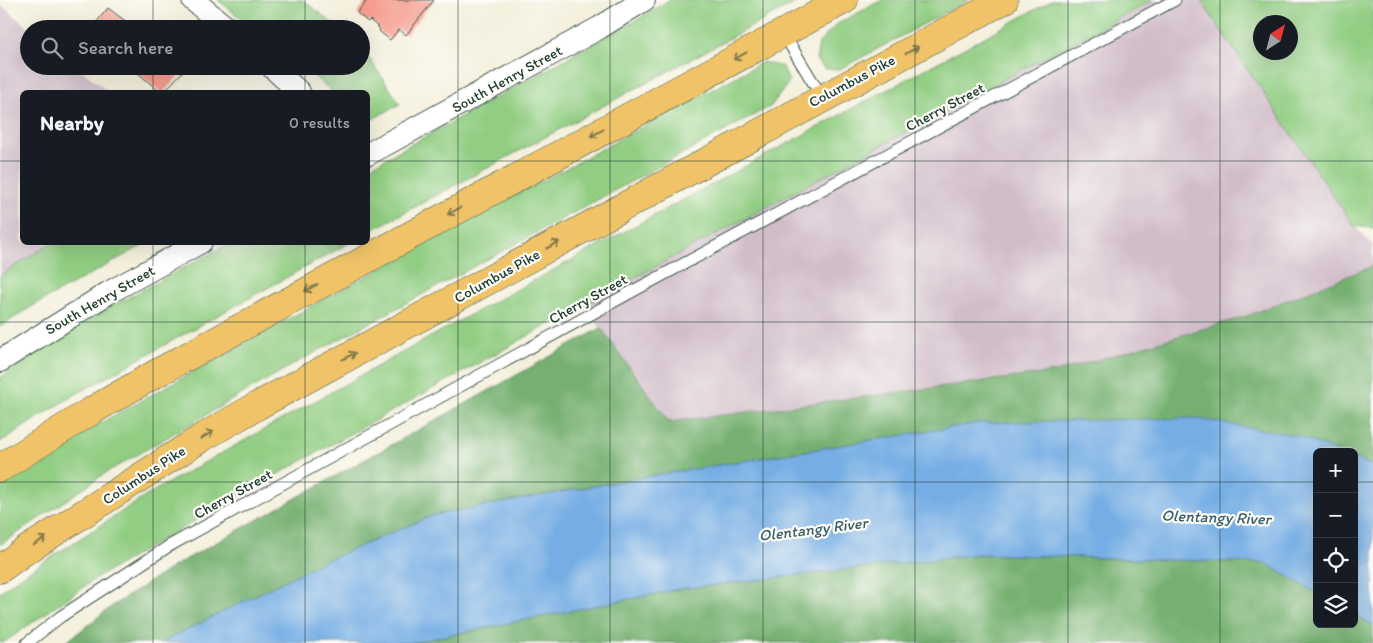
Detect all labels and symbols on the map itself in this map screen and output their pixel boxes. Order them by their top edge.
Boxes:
north arrow [1253,15,1298,60]
street label: South Henry Street [449,41,566,117]
one-way arrow [904,44,918,54]
street label: Columbus Pike [806,51,898,111]
one-way arrow [733,52,748,61]
street label: Cherry Street [902,79,988,135]
one-way arrow [591,129,605,139]
one-way arrow [447,206,462,216]
one-way arrow [545,240,560,249]
street label: Columbus Pike [451,245,543,307]
street label: South Henry Street [42,261,158,339]
street label: Cherry Street [546,270,631,328]
one-way arrow [304,283,319,293]
one-way arrow [341,351,356,361]
one-way arrow [199,429,213,439]
street label: Columbus Pike [99,442,189,508]
street label: Cherry Street [191,465,276,523]
water label: Olentangy River [1161,506,1273,528]
water label: Olentangy River [758,513,870,545]
one-way arrow [33,536,47,546]

